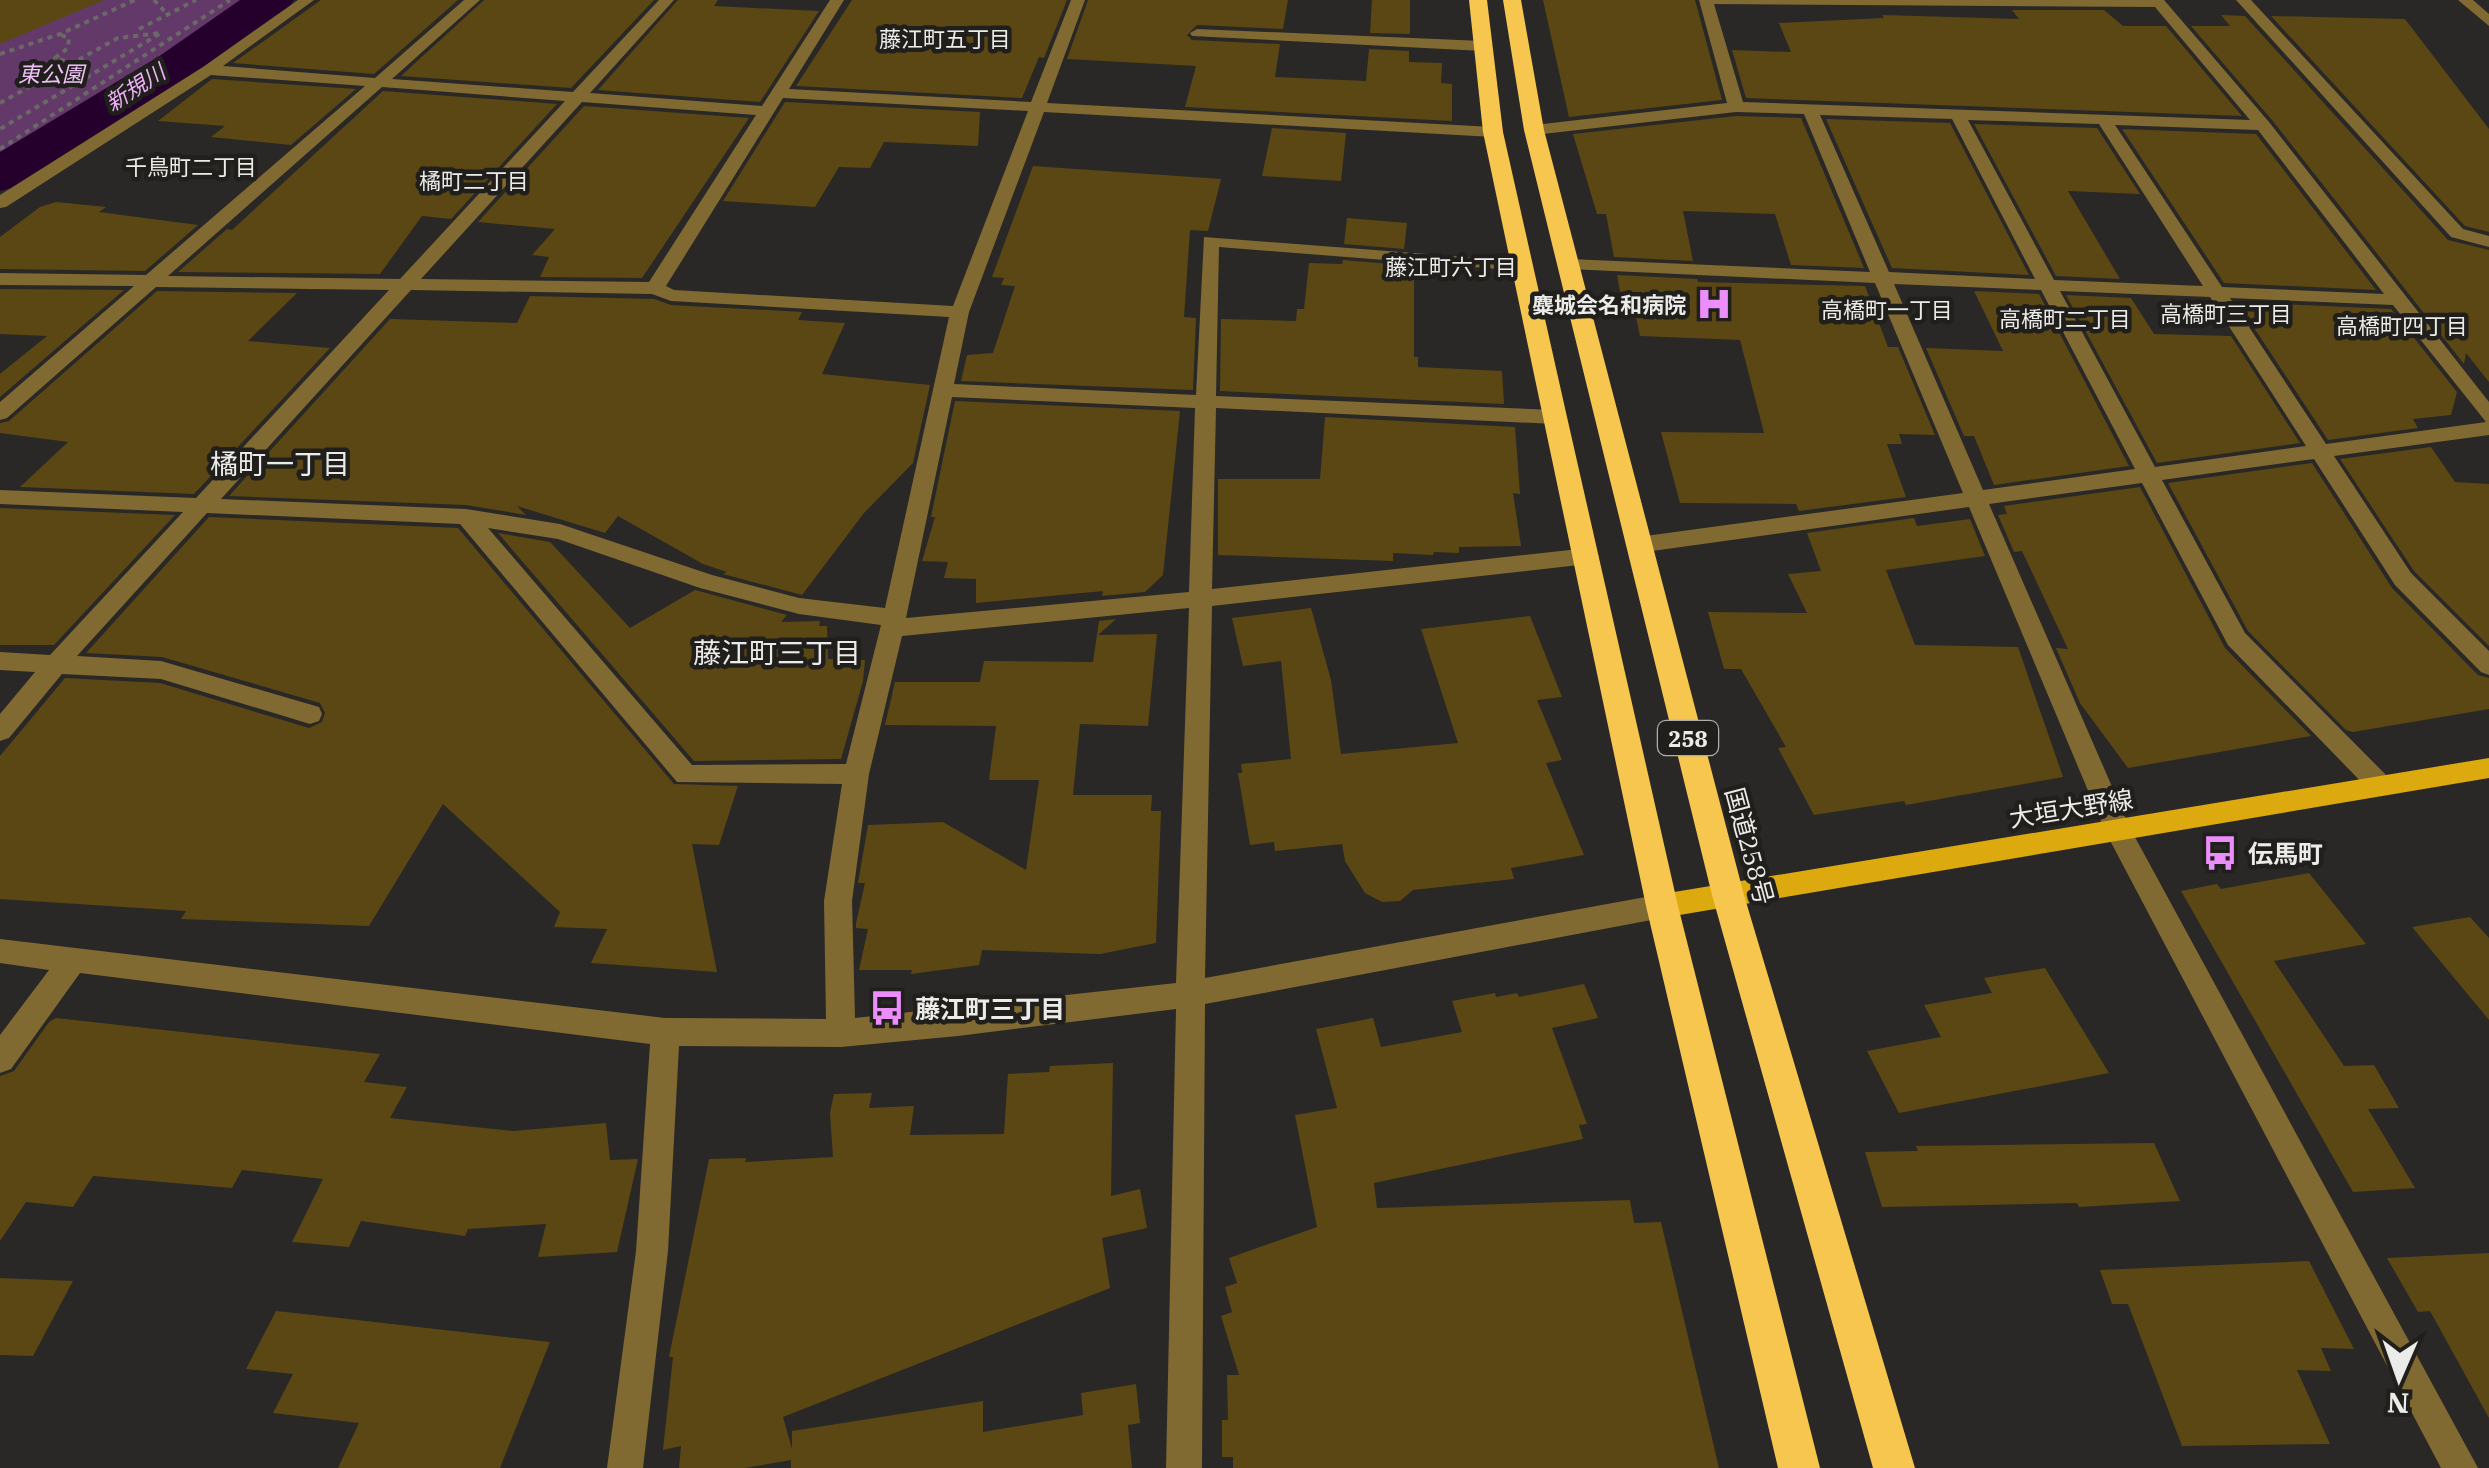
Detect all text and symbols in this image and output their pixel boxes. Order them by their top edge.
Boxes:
district label: 藤江町五丁目 [879,24,1011,53]
water label: 新規川 [99,56,172,117]
park label: 東公園 [18,59,87,88]
district label: 千鳥町二丁目 [125,152,257,181]
district label: 橘町二丁目 [419,166,529,195]
district label: 藤江町六丁目 [1385,252,1517,281]
hospital icon: 麋城会名和病院 [1695,285,1733,323]
place label: 麋城会名和病院 [1532,290,1686,319]
district label: 高橋町一丁目 [1821,295,1953,324]
district label: 高橋町三丁目 [2160,299,2292,328]
district label: 高橋町二丁目 [1999,304,2131,333]
district label: 高橋町四丁目 [2336,311,2468,340]
district label: 橘町一丁目 [210,445,350,482]
district label: 藤江町三丁目 [693,634,861,671]
road number: 258 [1658,721,1718,755]
street label: 大垣大野線 [2007,782,2135,834]
street label: 国道258号 [1719,784,1781,908]
bus stop icon: 伝馬町 [2201,834,2239,872]
place label: 伝馬町 [2248,837,2323,870]
bus stop icon: 藤江町三丁目 [868,989,906,1027]
place label: 藤江町三丁目 [915,992,1065,1025]
north arrow [2349,1328,2449,1428]
text: N [2386,1385,2410,1422]

